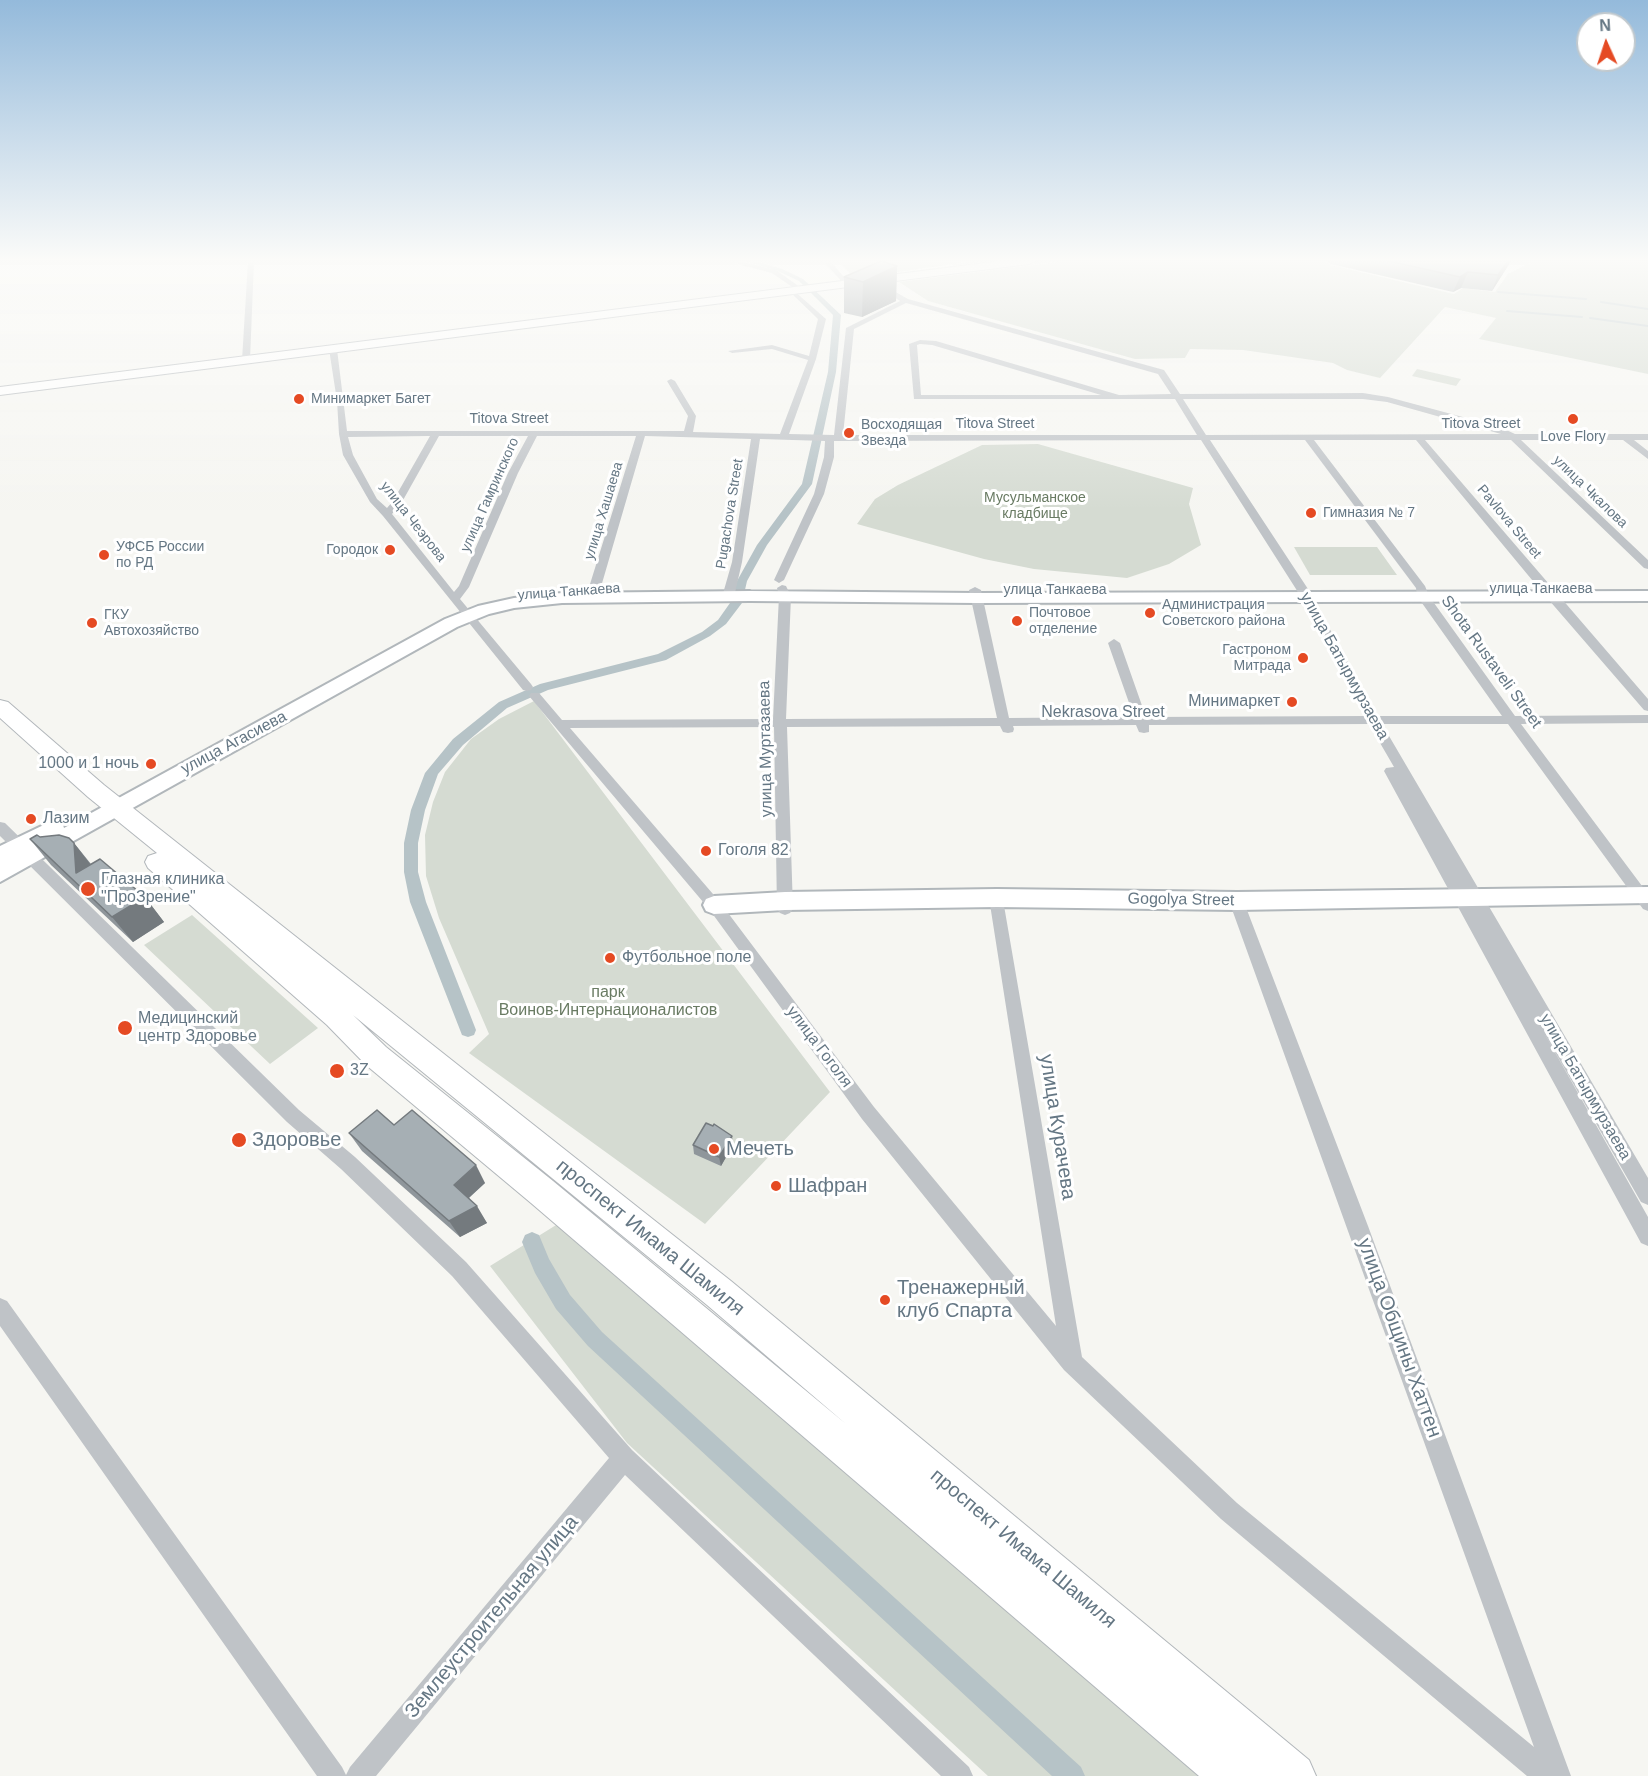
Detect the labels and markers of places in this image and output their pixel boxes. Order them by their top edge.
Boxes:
place label: Минимаркет Багет [311,391,431,407]
marker: Минимаркет Багет [292,392,306,406]
marker: Love Flory [1566,412,1580,426]
place label: Восходящая Звезда [861,417,942,449]
marker: Восходящая Звезда [842,426,856,440]
place label: Love Flory [1540,429,1606,445]
place label: Гимназия № 7 [1323,505,1415,521]
marker: Гимназия № 7 [1304,506,1318,520]
place label: УФСБ России по РД [116,539,204,572]
place label: Городок [326,542,378,558]
marker: Городок [383,543,397,557]
marker: УФСБ России по РД [97,548,111,562]
place label: Администрация Советского района [1162,597,1285,630]
place label: Почтовое отделение [1029,605,1097,638]
marker: Администрация Советского района [1143,606,1157,620]
place label: ГКУ Автохозяйство [104,607,199,640]
marker: Почтовое отделение [1010,614,1024,628]
marker: ГКУ Автохозяйство [85,616,99,630]
place label: Гастроном Митрада [1222,642,1291,674]
marker: Гастроном Митрада [1296,651,1310,665]
place label: Минимаркет [1188,692,1280,712]
marker: Минимаркет [1285,695,1299,709]
place label: 1000 и 1 ночь [38,754,139,774]
marker: 1000 и 1 ночь [144,757,158,771]
place label: Лазим [43,809,89,829]
marker: Лазим [24,812,38,826]
place label: Гоголя 82 [718,841,789,861]
marker: Гоголя 82 [699,844,713,858]
place label: Глазная клиника "ПроЗрение" [101,870,224,908]
marker: Глазная клиника "ПроЗрение" [79,880,97,898]
place label: Футбольное поле [622,948,751,968]
marker: Футбольное поле [603,951,617,965]
place label: Медицинский центр Здоровье [138,1009,257,1047]
marker: Медицинский центр Здоровье [116,1019,134,1037]
place label: 3Z [350,1061,369,1081]
marker: 3Z [328,1062,346,1080]
place label: Здоровье [252,1128,341,1152]
marker: Здоровье [230,1131,248,1149]
place label: Мечеть [726,1137,794,1161]
marker: Мечеть [707,1142,721,1156]
place label: Шафран [788,1174,867,1198]
marker: Шафран [769,1179,783,1193]
place label: Тренажерный клуб Спарта [897,1276,1025,1323]
marker: Тренажерный клуб Спарта [878,1293,892,1307]

